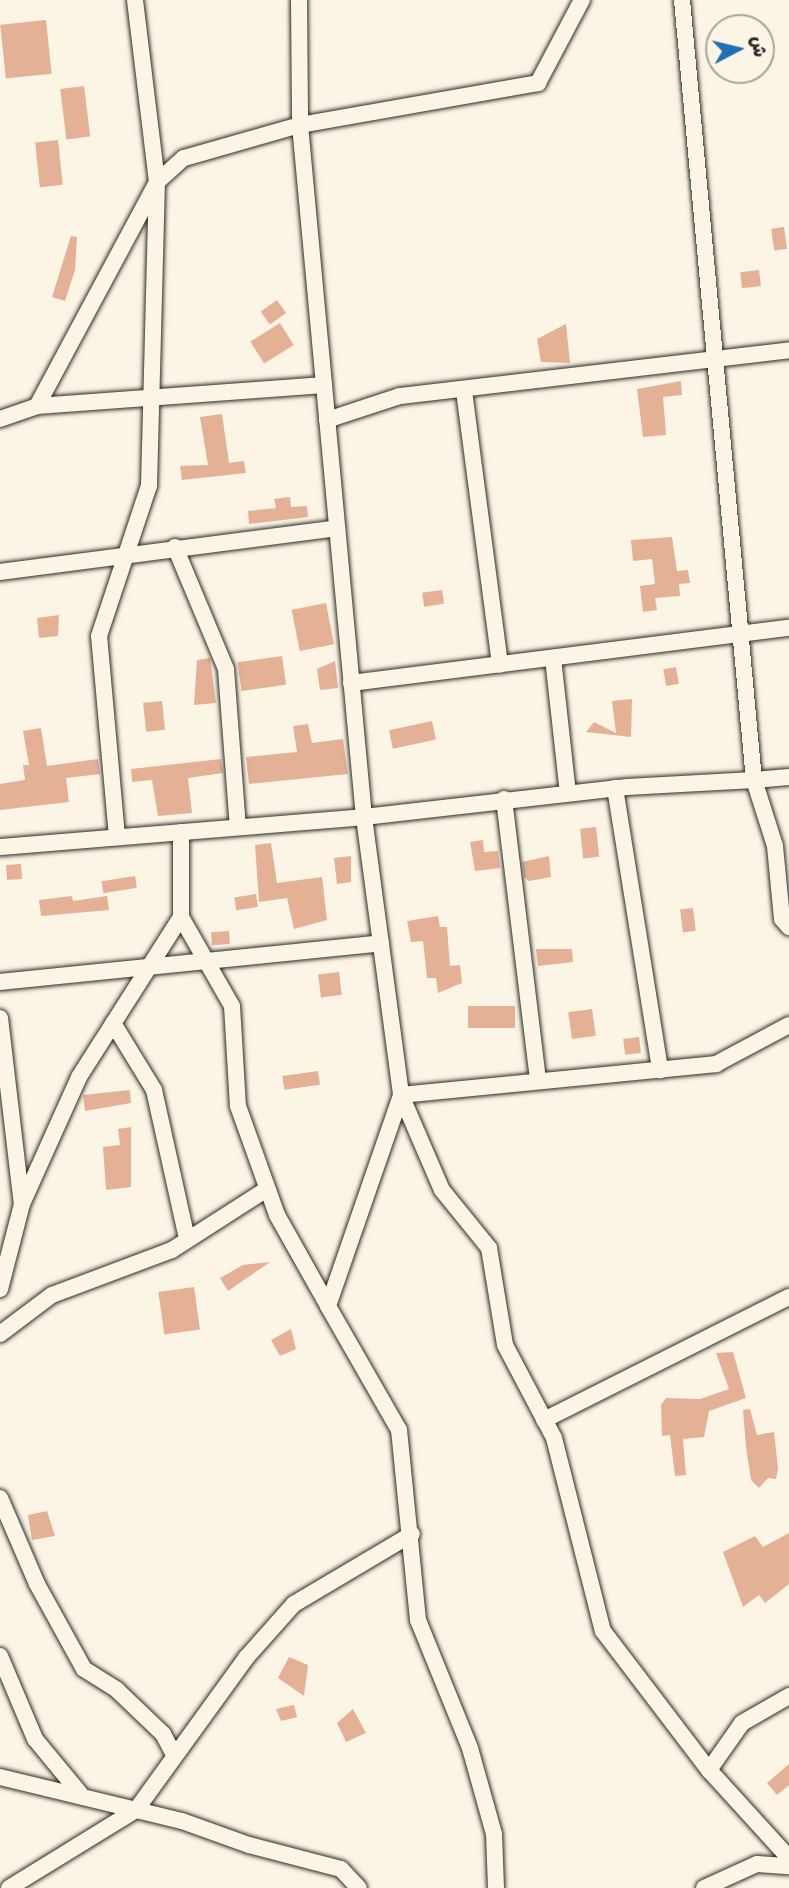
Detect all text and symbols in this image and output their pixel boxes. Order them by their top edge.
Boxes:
north arrow [705,14,775,84]
text: ش [746,35,772,59]

